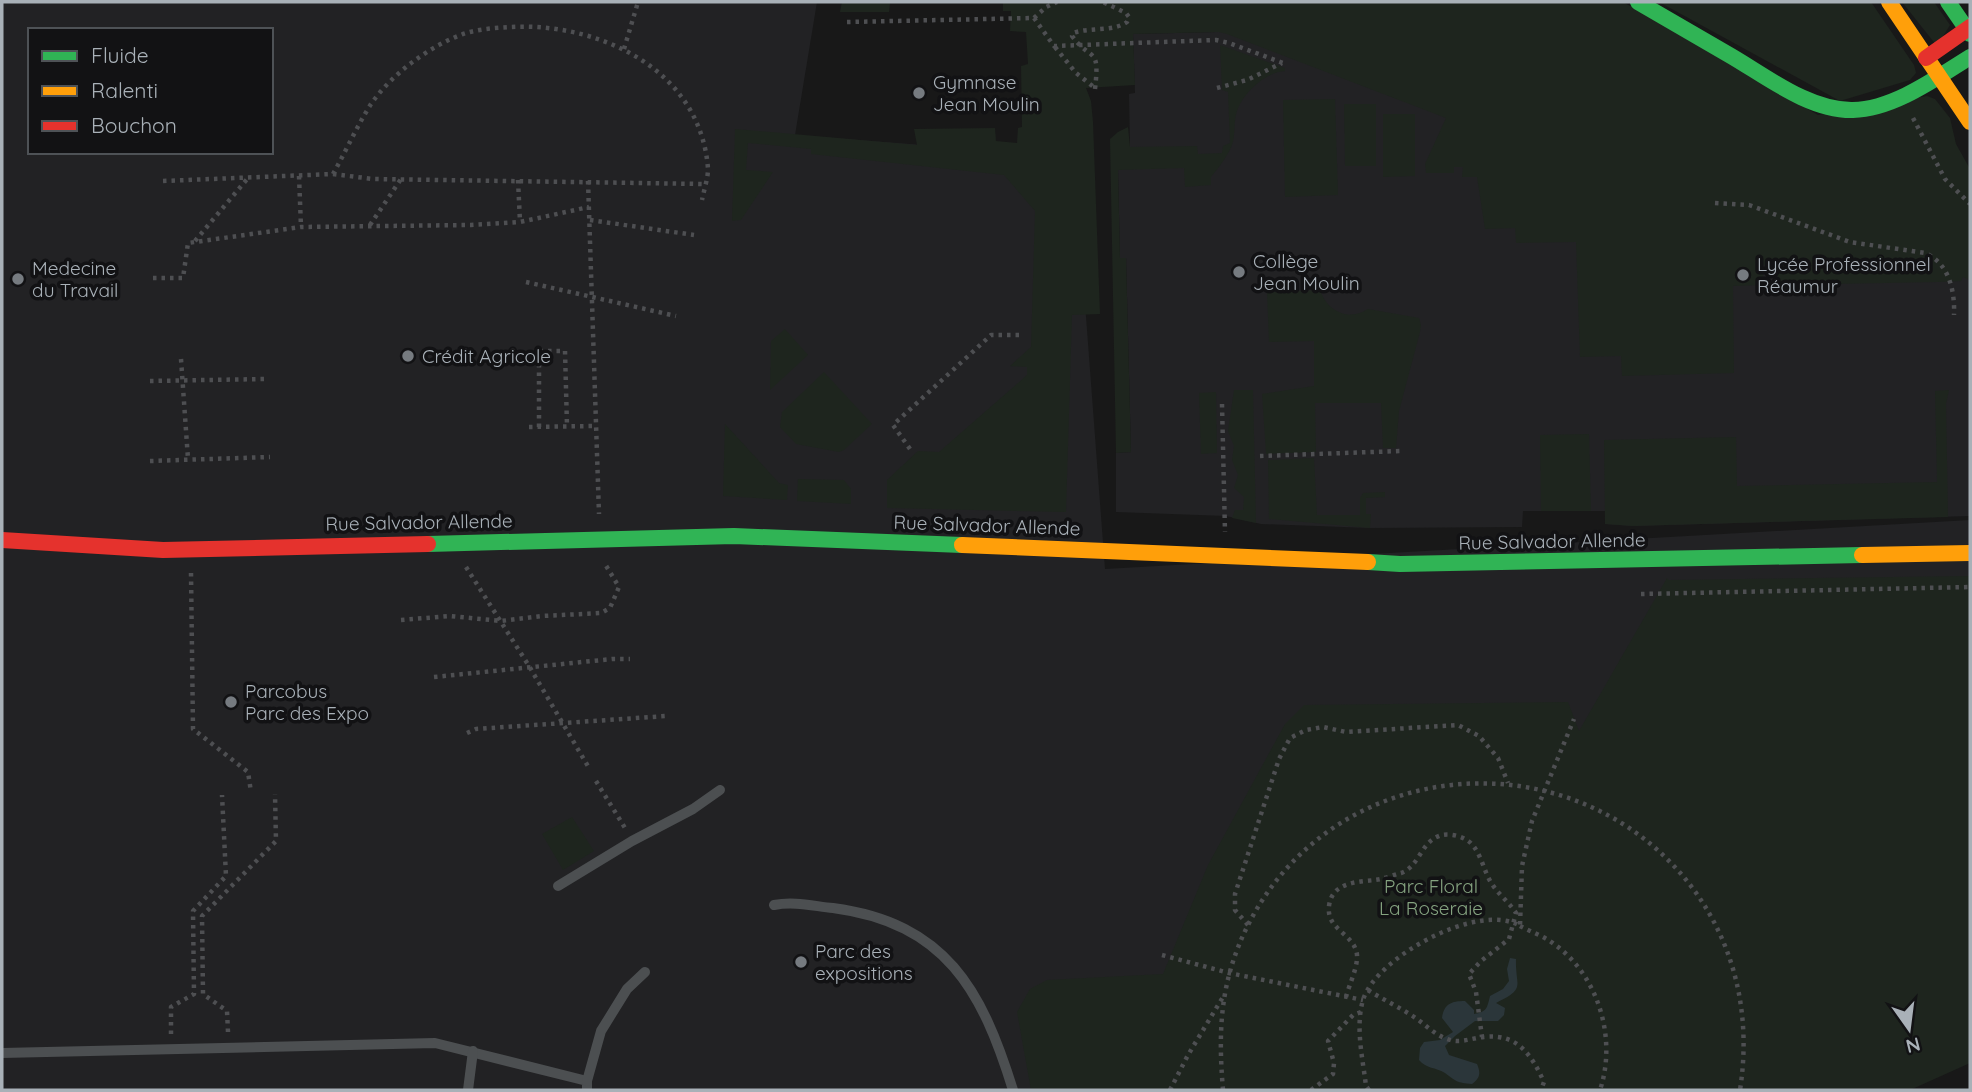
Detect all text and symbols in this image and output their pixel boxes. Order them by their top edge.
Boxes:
legend [28,28,273,154]
text: Fluide [91,42,149,68]
place label: Gymnase Jean Moulin [933,70,1040,116]
text: Ralenti [91,77,158,103]
marker: Gymnase Jean Moulin [911,85,927,101]
text: Bouchon [91,112,177,138]
place label: Collège Jean Moulin [1253,249,1360,295]
place label: Lycée Professionnel Réaumur [1757,252,1931,298]
place label: Medecine du Travail [32,256,119,302]
marker: Collège Jean Moulin [1231,264,1247,280]
marker: Lycée Professionnel Réaumur [1735,267,1751,283]
marker: Medecine du Travail [10,271,26,287]
place label: Crédit Agricole [422,344,551,368]
marker: Crédit Agricole [400,348,416,364]
street label: Rue Salvador Allende [325,508,513,536]
street label: Rue Salvador Allende [893,510,1081,540]
street label: Rue Salvador Allende [1458,527,1646,555]
place label: Parcobus Parc des Expo [245,679,369,725]
marker: Parcobus Parc des Expo [223,694,239,710]
park label: Parc Floral La Roseraie [1379,874,1483,920]
place label: Parc des expositions [815,939,913,985]
marker: Parc des expositions [793,954,809,970]
north arrow [1874,994,1944,1064]
text: N [1903,1032,1923,1059]

